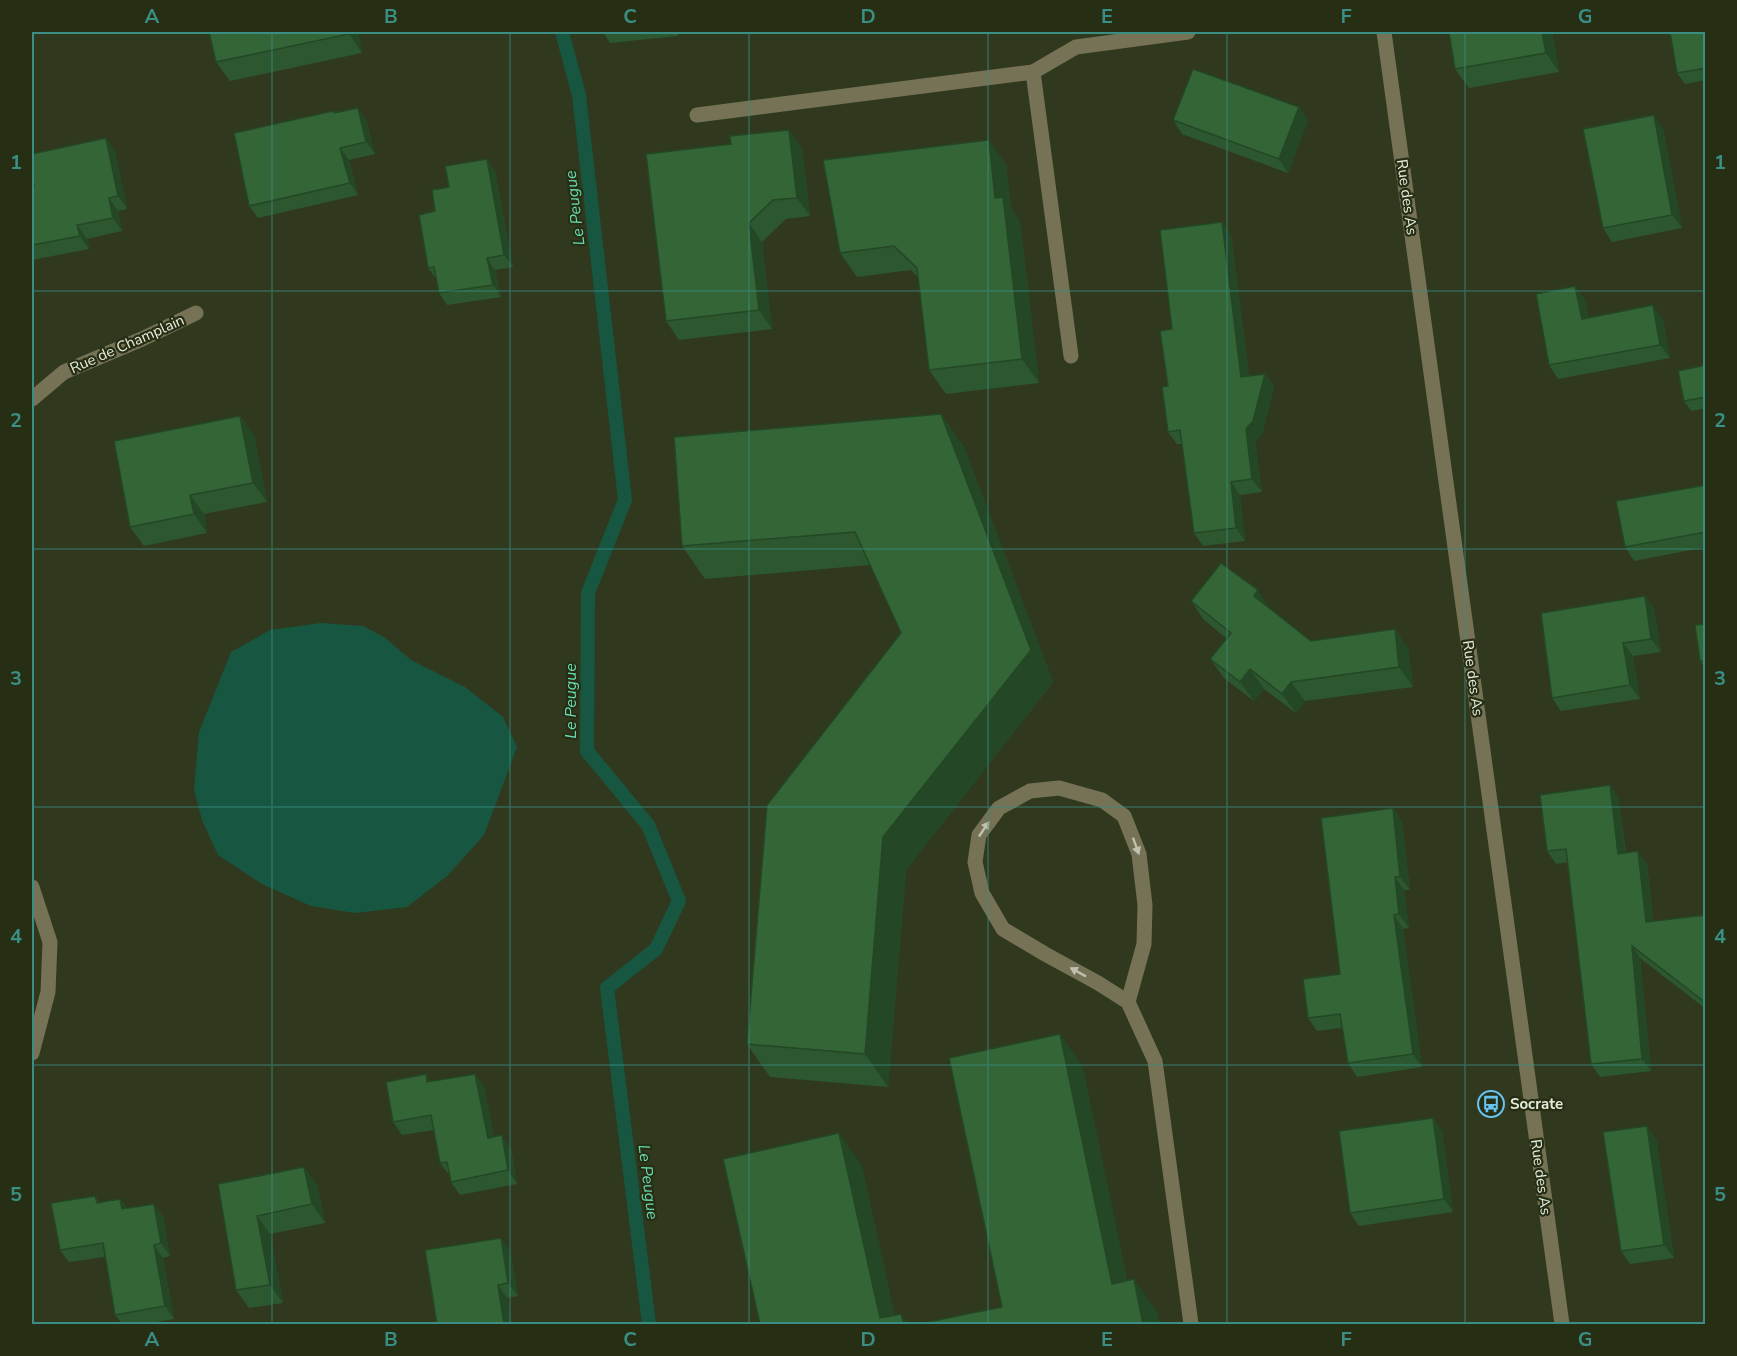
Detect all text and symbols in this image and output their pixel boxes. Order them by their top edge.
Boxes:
text: A [145,3,160,30]
text: B [384,3,398,30]
text: C [623,3,637,30]
text: D [860,3,876,30]
text: E [1101,3,1113,30]
text: F [1340,3,1352,30]
text: G [1578,3,1592,30]
text: 1 [10,149,22,176]
text: 1 [1714,149,1726,176]
street label: Rue des As [1392,158,1422,236]
water label: Le Peugue [559,169,591,247]
street label: Rue de Champlain [67,310,187,378]
text: 2 [10,407,22,434]
text: 2 [1714,407,1726,434]
street label: Rue des As [1458,639,1488,717]
water label: Le Peugue [560,663,582,739]
text: 3 [10,665,22,692]
text: 3 [1714,665,1726,692]
one-way arrow [978,822,990,838]
one-way arrow [1131,838,1141,856]
text: 4 [10,923,22,950]
text: 4 [1714,923,1726,950]
one-way arrow [1070,967,1087,977]
bus stop icon: Socrate [1476,1089,1506,1119]
place label: Socrate [1510,1094,1563,1114]
street label: Rue des As [1526,1138,1556,1216]
water label: Le Peugue [632,1143,664,1221]
text: 5 [10,1181,22,1208]
text: 5 [1714,1181,1726,1208]
text: A [145,1326,160,1353]
text: B [384,1326,398,1353]
text: C [623,1326,637,1353]
text: D [860,1326,876,1353]
text: E [1101,1326,1113,1353]
text: F [1340,1326,1352,1353]
text: G [1578,1326,1592,1353]

